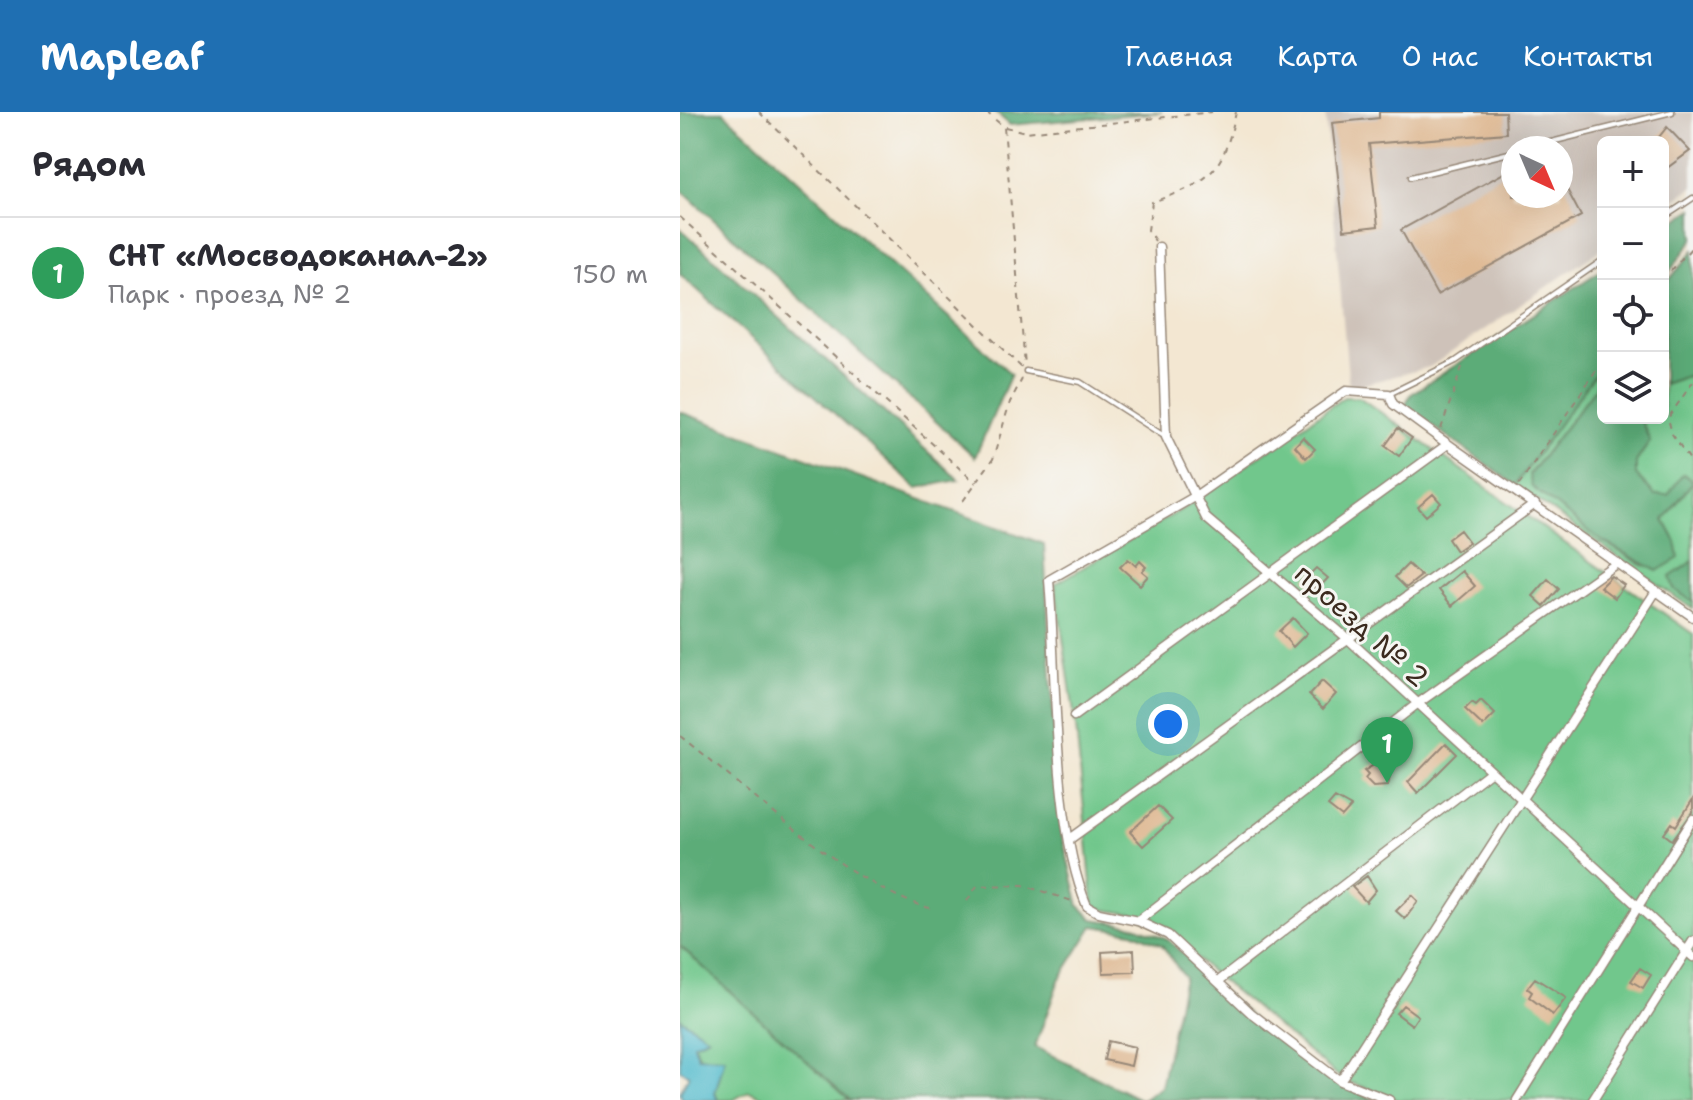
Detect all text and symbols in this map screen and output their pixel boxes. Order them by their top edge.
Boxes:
text: Mapleaf [40,31,205,82]
text: Главная [1125,37,1233,75]
text: Карта [1277,37,1357,75]
text: О нас [1401,37,1479,75]
text: Контакты [1523,37,1653,75]
north arrow [1501,136,1573,208]
map controls [1597,136,1669,424]
button: + [1597,136,1669,208]
text: Рядом [32,141,146,187]
button: − [1597,208,1669,280]
text: СНТ «Мосводоканал-2» [108,235,488,276]
text: 1 [52,256,64,291]
text: 150 m [572,256,648,291]
text: Парк · проезд № 2 [108,276,351,311]
button: locate [1597,280,1669,352]
button: layers [1597,352,1669,424]
street label: проезд № 2 [1287,555,1437,695]
your location [1148,704,1188,744]
pin: 1 [1361,717,1413,783]

